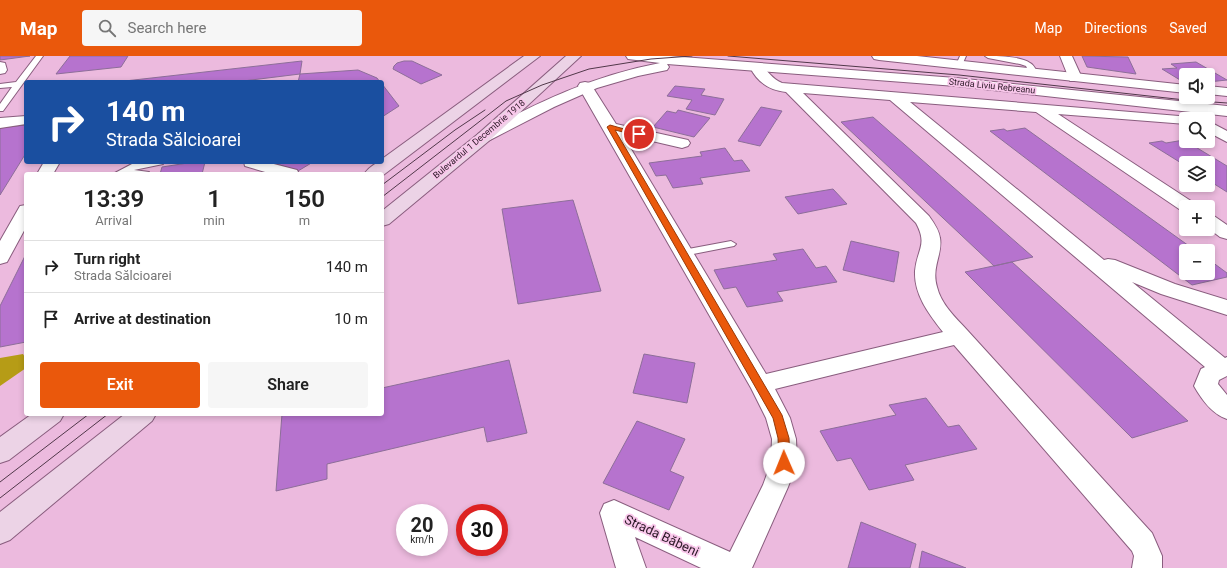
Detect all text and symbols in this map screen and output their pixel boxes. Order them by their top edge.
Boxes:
search box [82,10,362,46]
text: Map [20,17,58,40]
icon: search [96,17,118,39]
text: Search here [128,19,206,37]
text: Map [1035,20,1062,36]
text: Directions [1084,20,1147,36]
text: Saved [1169,20,1207,36]
map controls [1179,68,1215,280]
button: sound [1179,68,1215,104]
street label: Strada Liviu Rebreanu [948,76,1036,96]
text: 140 m [106,95,185,128]
icon: right [40,96,92,148]
street label: Bulevardul 1 Decembrie 1918 [431,98,527,180]
button: search [1179,112,1215,148]
pin [622,117,656,151]
icon: arrive [628,123,650,145]
text: Strada Sălcioarei [106,129,241,150]
button: layers [1179,156,1215,192]
text: 13:39 [83,185,144,213]
text: 1 [207,185,221,213]
text: 150 [284,185,325,213]
button: + [1179,200,1215,236]
text: Arrival [95,213,132,228]
text: min [203,213,225,228]
text: m [299,213,310,228]
button: − [1179,244,1215,280]
text: Turn right [74,250,140,268]
icon: right [40,256,62,278]
text: 140 m [326,258,368,276]
text: Strada Sălcioarei [74,268,172,283]
icon: arrive [40,308,62,330]
text: Arrive at destination [74,310,211,328]
text: 10 m [334,310,368,328]
button: Exit [40,362,200,408]
button: Share [208,362,368,408]
position arrow [763,442,805,484]
speed limit sign: 30 [456,504,508,556]
street label: Strada Băbeni [622,512,701,559]
text: 20 [411,513,433,537]
text: km/h [410,534,434,545]

